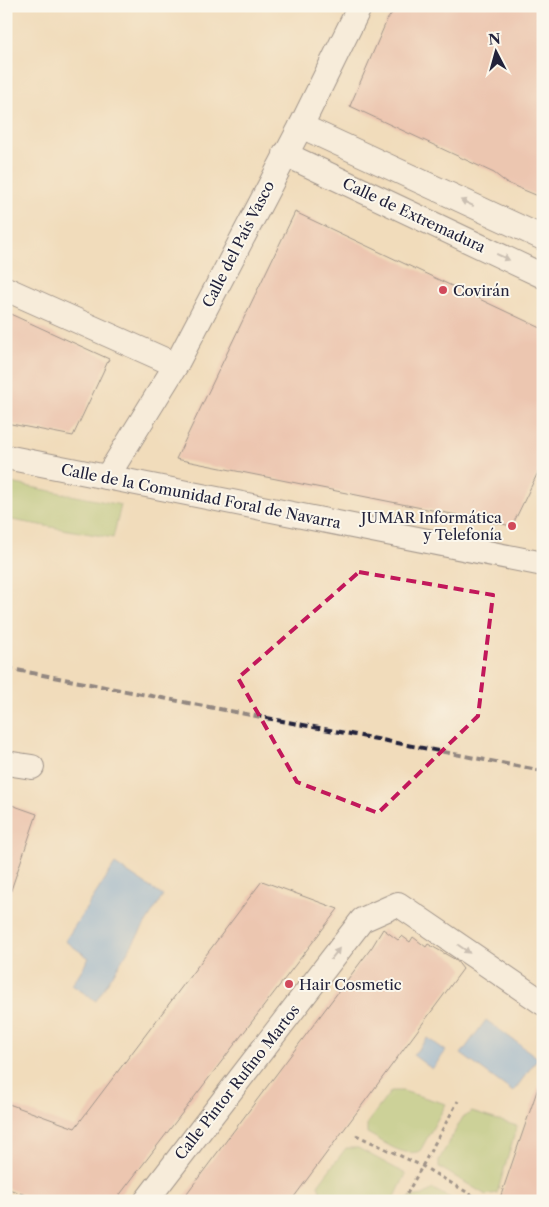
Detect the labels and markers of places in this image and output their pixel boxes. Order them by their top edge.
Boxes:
place label: Covirán [453,281,510,300]
marker: Covirán [437,284,449,296]
place label: JUMAR Informática y Telefonía [359,508,502,544]
marker: JUMAR Informática y Telefonía [506,520,518,532]
place label: Hair Cosmetic [299,975,402,994]
marker: Hair Cosmetic [283,978,295,990]

